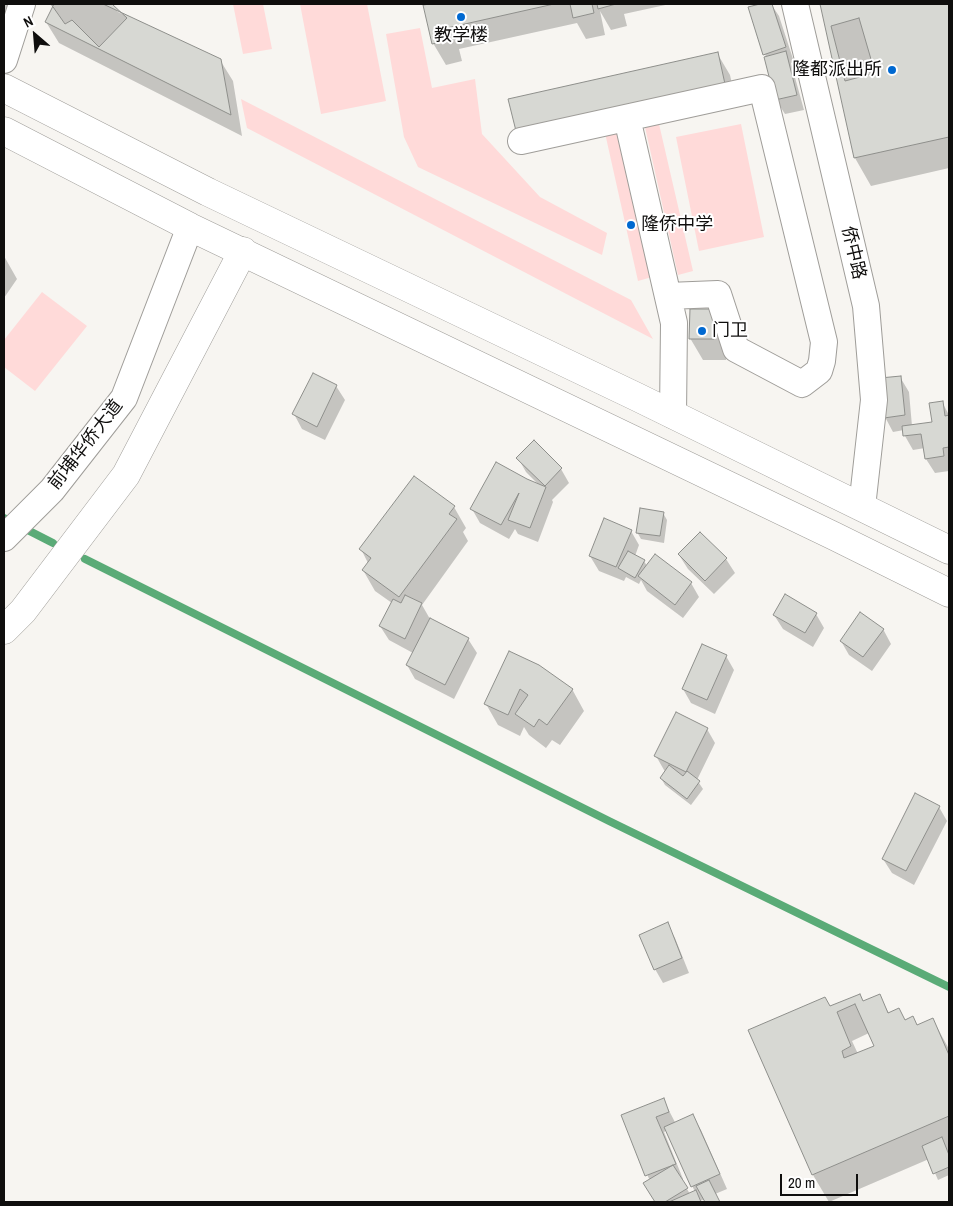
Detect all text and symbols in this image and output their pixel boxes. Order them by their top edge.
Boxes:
north arrow [10,10,60,60]
marker: 教学楼 [455,11,467,23]
text: N [20,12,36,32]
place label: 教学楼 [434,25,488,47]
place label: 隆都派出所 [792,59,882,81]
marker: 隆都派出所 [886,64,898,76]
place label: 隆侨中学 [641,214,713,236]
marker: 隆侨中学 [625,219,637,231]
street label: 侨中路 [836,224,870,282]
place label: 门卫 [712,320,748,342]
marker: 门卫 [696,325,708,337]
street label: 前埔华侨大道 [44,396,128,494]
scale bar [783,1164,860,1196]
text: 20 m [788,1172,815,1193]

